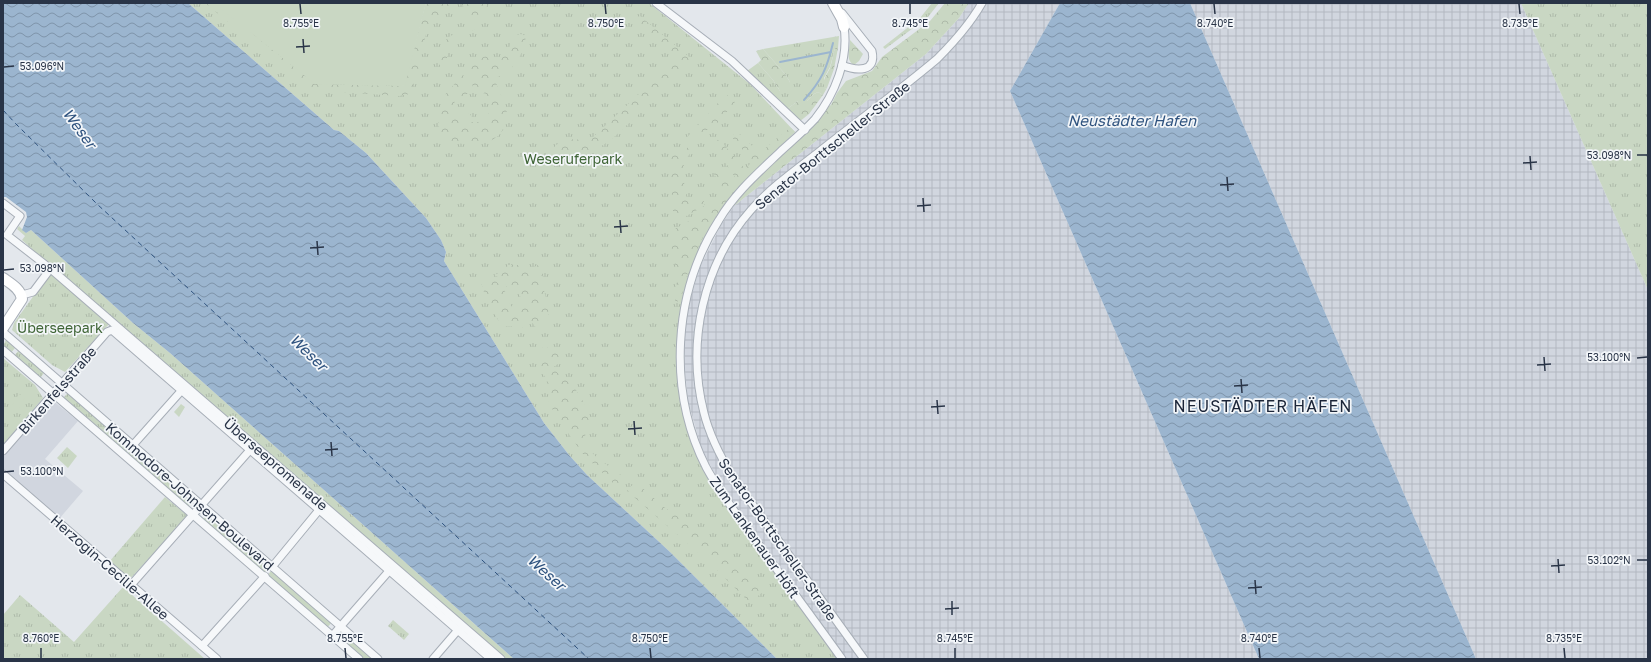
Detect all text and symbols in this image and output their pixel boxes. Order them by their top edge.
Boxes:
text: 8.755°E [283,17,319,29]
text: 8.750°E [588,17,624,29]
text: 8.745°E [892,17,928,29]
text: 8.740°E [1197,17,1233,29]
text: 8.735°E [1502,17,1538,29]
text: 53.096°N [20,60,64,72]
street label: Senator-Borttscheller-Straße [751,77,913,213]
water label: Weser [59,105,102,153]
water label: Neustädter Hafen [1068,111,1197,129]
text: 53.098°N [1587,149,1631,161]
park label: Weseruferpark [524,150,623,167]
text: 53.098°N [20,262,64,274]
park label: Überseepark [17,319,103,336]
water label: Weser [287,330,333,376]
street label: Birkenfelsstraße [14,343,100,437]
text: 53.100°N [1587,351,1631,363]
district label: NEUSTÄDTER HÄFEN [1174,396,1352,416]
street label: Überseepromenade [221,414,331,514]
street label: Kommodore-Johnsen-Boulevard [102,418,278,574]
street label: Senator-Borttscheller-Straße [715,455,841,623]
text: 53.100°N [20,465,64,477]
street label: Zum Lankenauer Höft [707,473,803,601]
street label: Herzogin-Cecilie-Allee [47,511,173,623]
water label: Weser [524,550,571,595]
text: 53.102°N [1588,554,1631,566]
text: 8.760°E [23,632,59,644]
text: 8.755°E [327,632,363,644]
text: 8.750°E [632,632,668,644]
text: 8.745°E [937,632,973,644]
text: 8.740°E [1241,632,1277,644]
text: 8.735°E [1546,632,1582,644]

